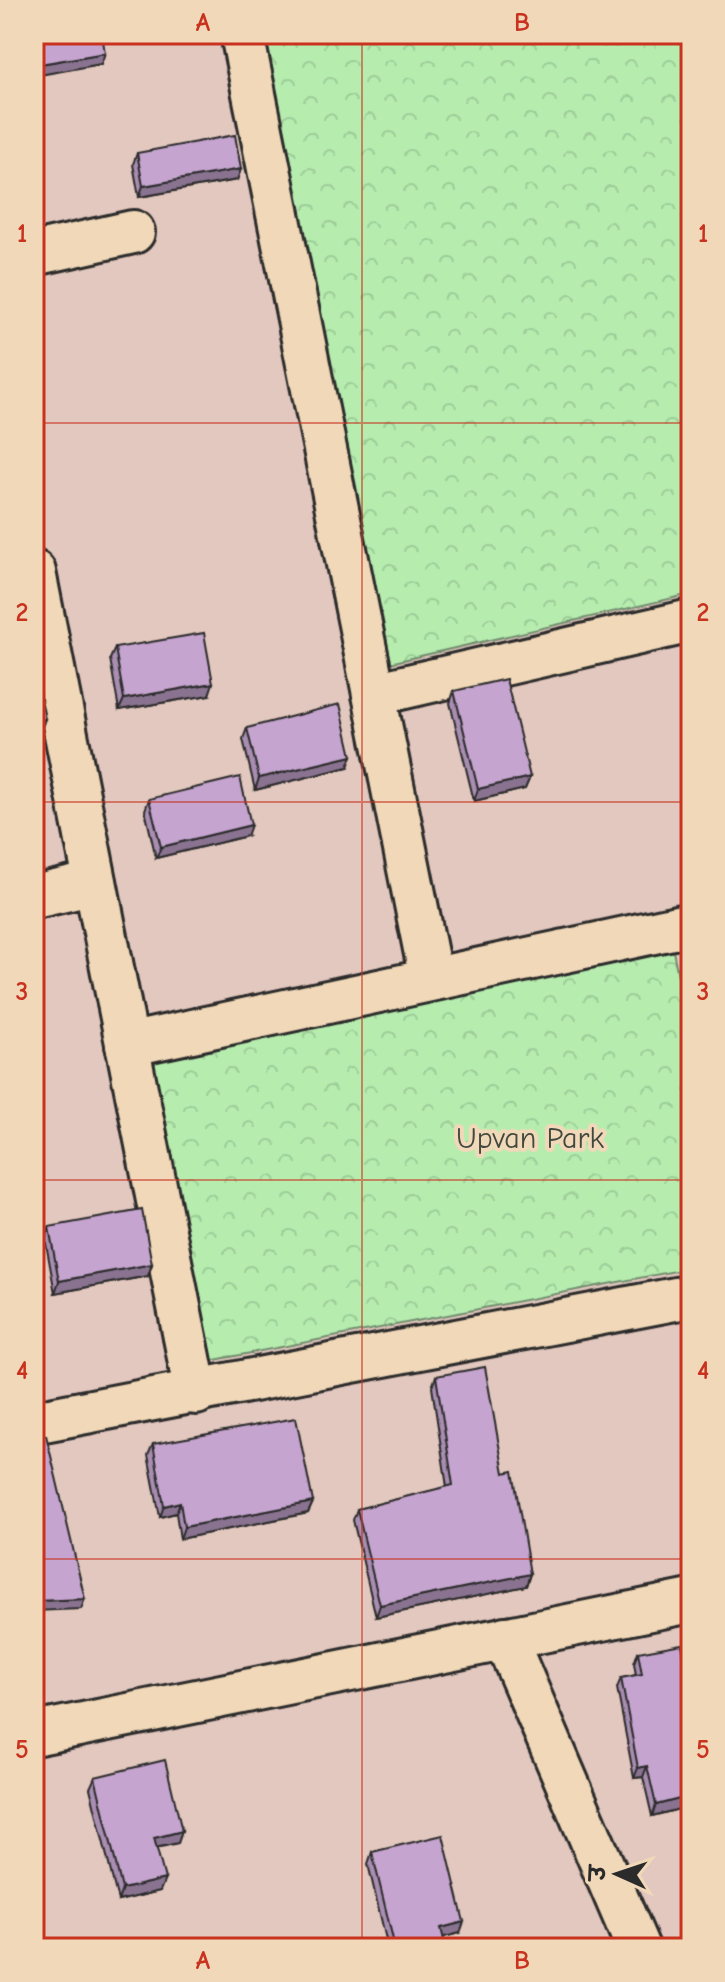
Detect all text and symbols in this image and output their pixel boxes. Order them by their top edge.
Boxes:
text: A [196,8,211,38]
text: B [514,8,530,38]
text: 1 [17,219,27,249]
text: 1 [698,219,708,249]
text: 2 [16,598,28,628]
text: 2 [697,598,709,628]
text: 3 [16,977,28,1007]
text: 3 [697,977,709,1007]
park label: Upvan Park [456,1121,604,1156]
text: 4 [16,1356,28,1386]
text: 4 [697,1356,709,1386]
text: 5 [15,1735,29,1765]
text: 5 [696,1735,710,1765]
north arrow [577,1834,657,1914]
text: उ [585,1863,612,1883]
text: A [196,1946,211,1976]
text: B [514,1946,530,1976]

